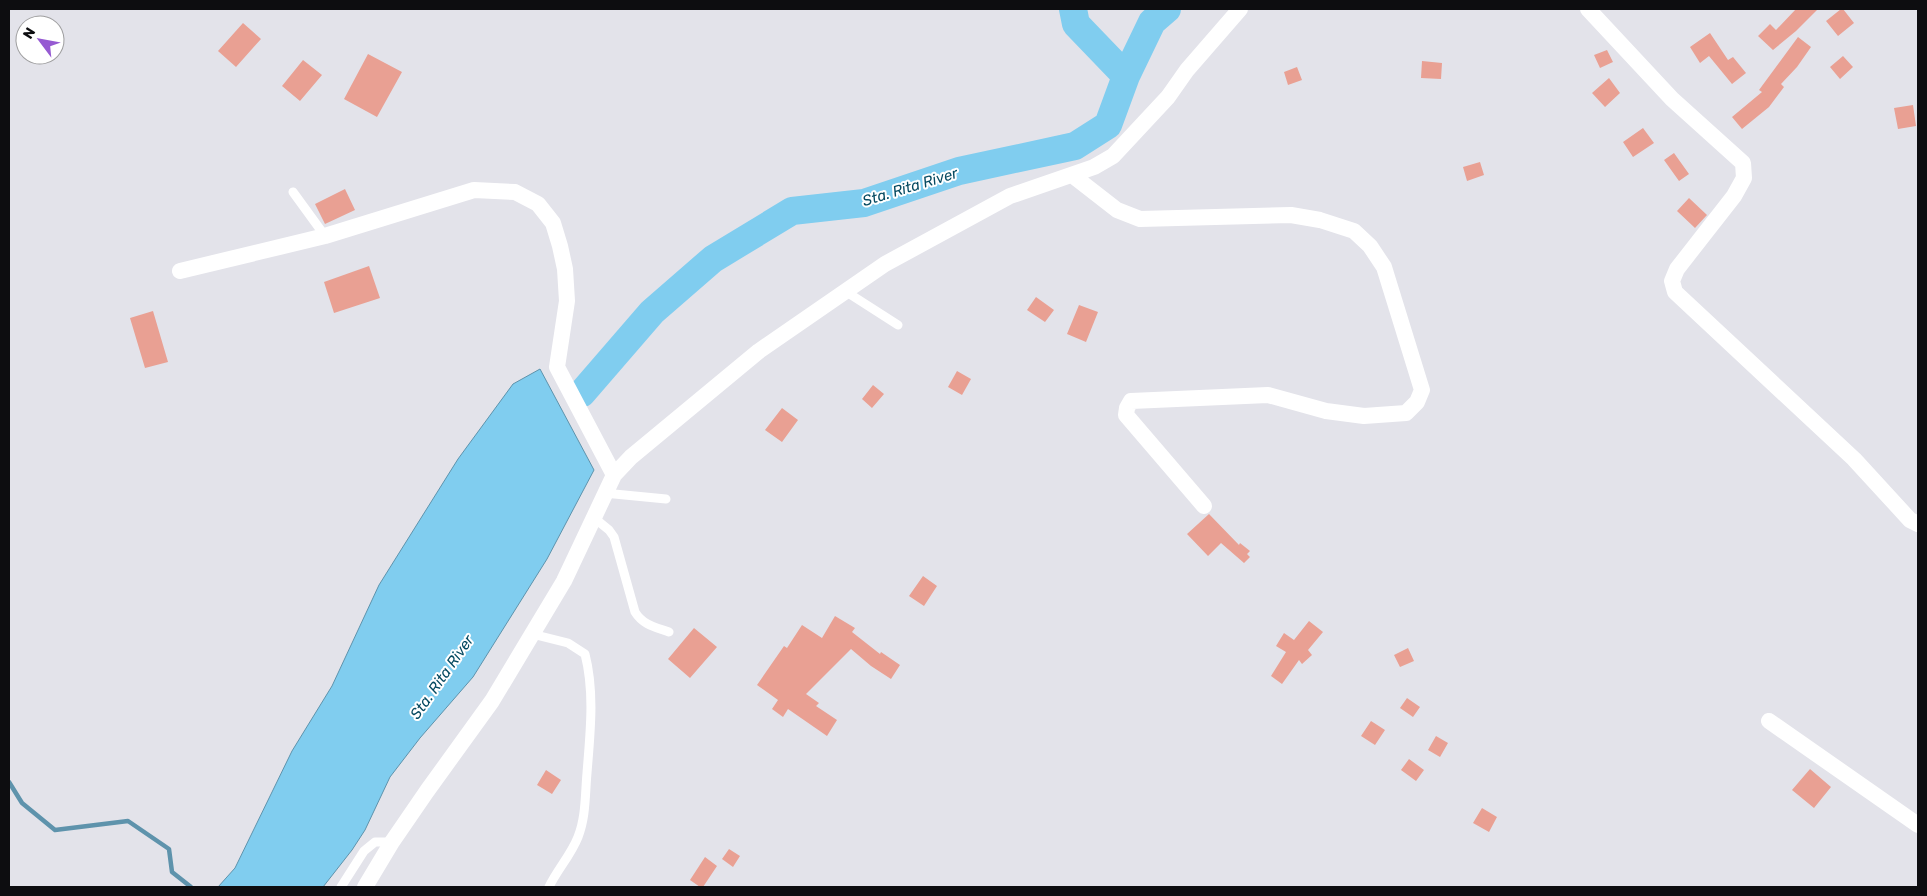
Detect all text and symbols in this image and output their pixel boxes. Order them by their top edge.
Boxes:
north arrow [15,15,65,65]
text: N [20,25,39,42]
water label: Sta. Rita River [860,164,961,210]
water label: Sta. Rita River [406,630,478,723]

